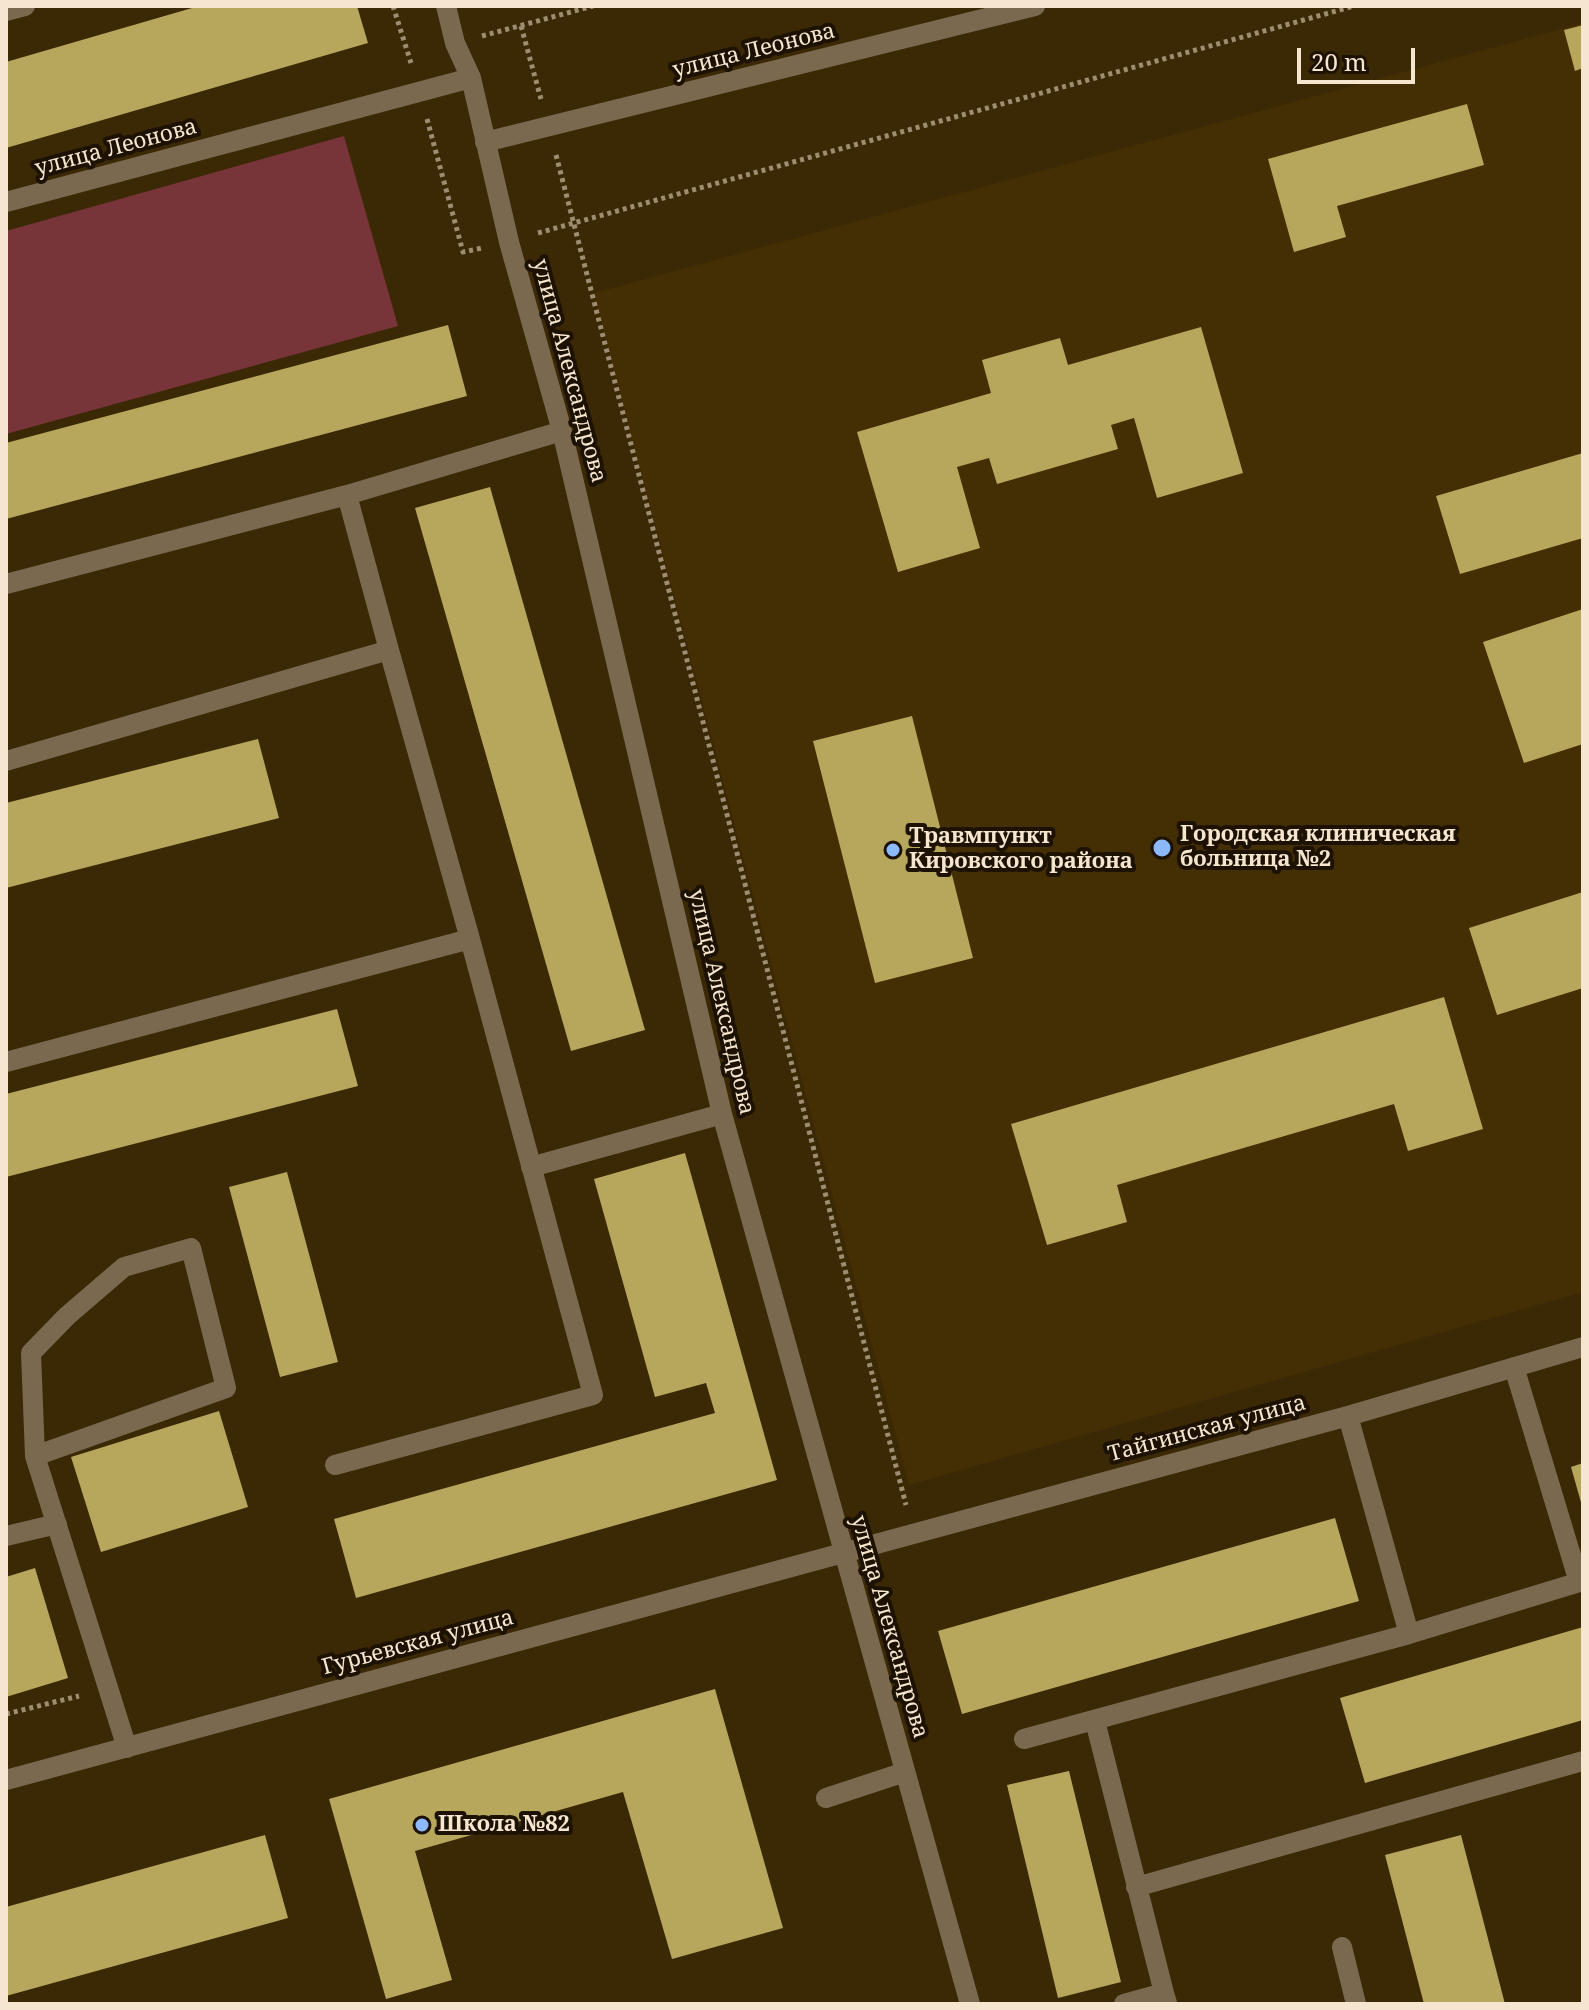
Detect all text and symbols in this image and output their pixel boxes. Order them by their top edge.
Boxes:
street label: улица Леонова [670,18,838,84]
scale bar [1301,32,1419,82]
text: 20 m [1311,45,1367,78]
street label: улица Леонова [32,114,200,182]
street label: улица Александрова [526,256,612,486]
place label: Городская клиническая больница №2 [1180,822,1456,874]
place label: Травмпункт Кировского района [909,824,1133,876]
marker: Городская клиническая больница №2 [1151,837,1173,859]
marker: Травмпункт Кировского района [884,841,902,859]
street label: улица Александрова [682,887,760,1117]
street label: Тайгинская улица [1105,1390,1309,1468]
street label: улица Александрова [845,1513,933,1741]
street label: Гурьевская улица [319,1605,517,1681]
place label: Школа №82 [438,1812,570,1838]
marker: Школа №82 [413,1816,431,1834]

